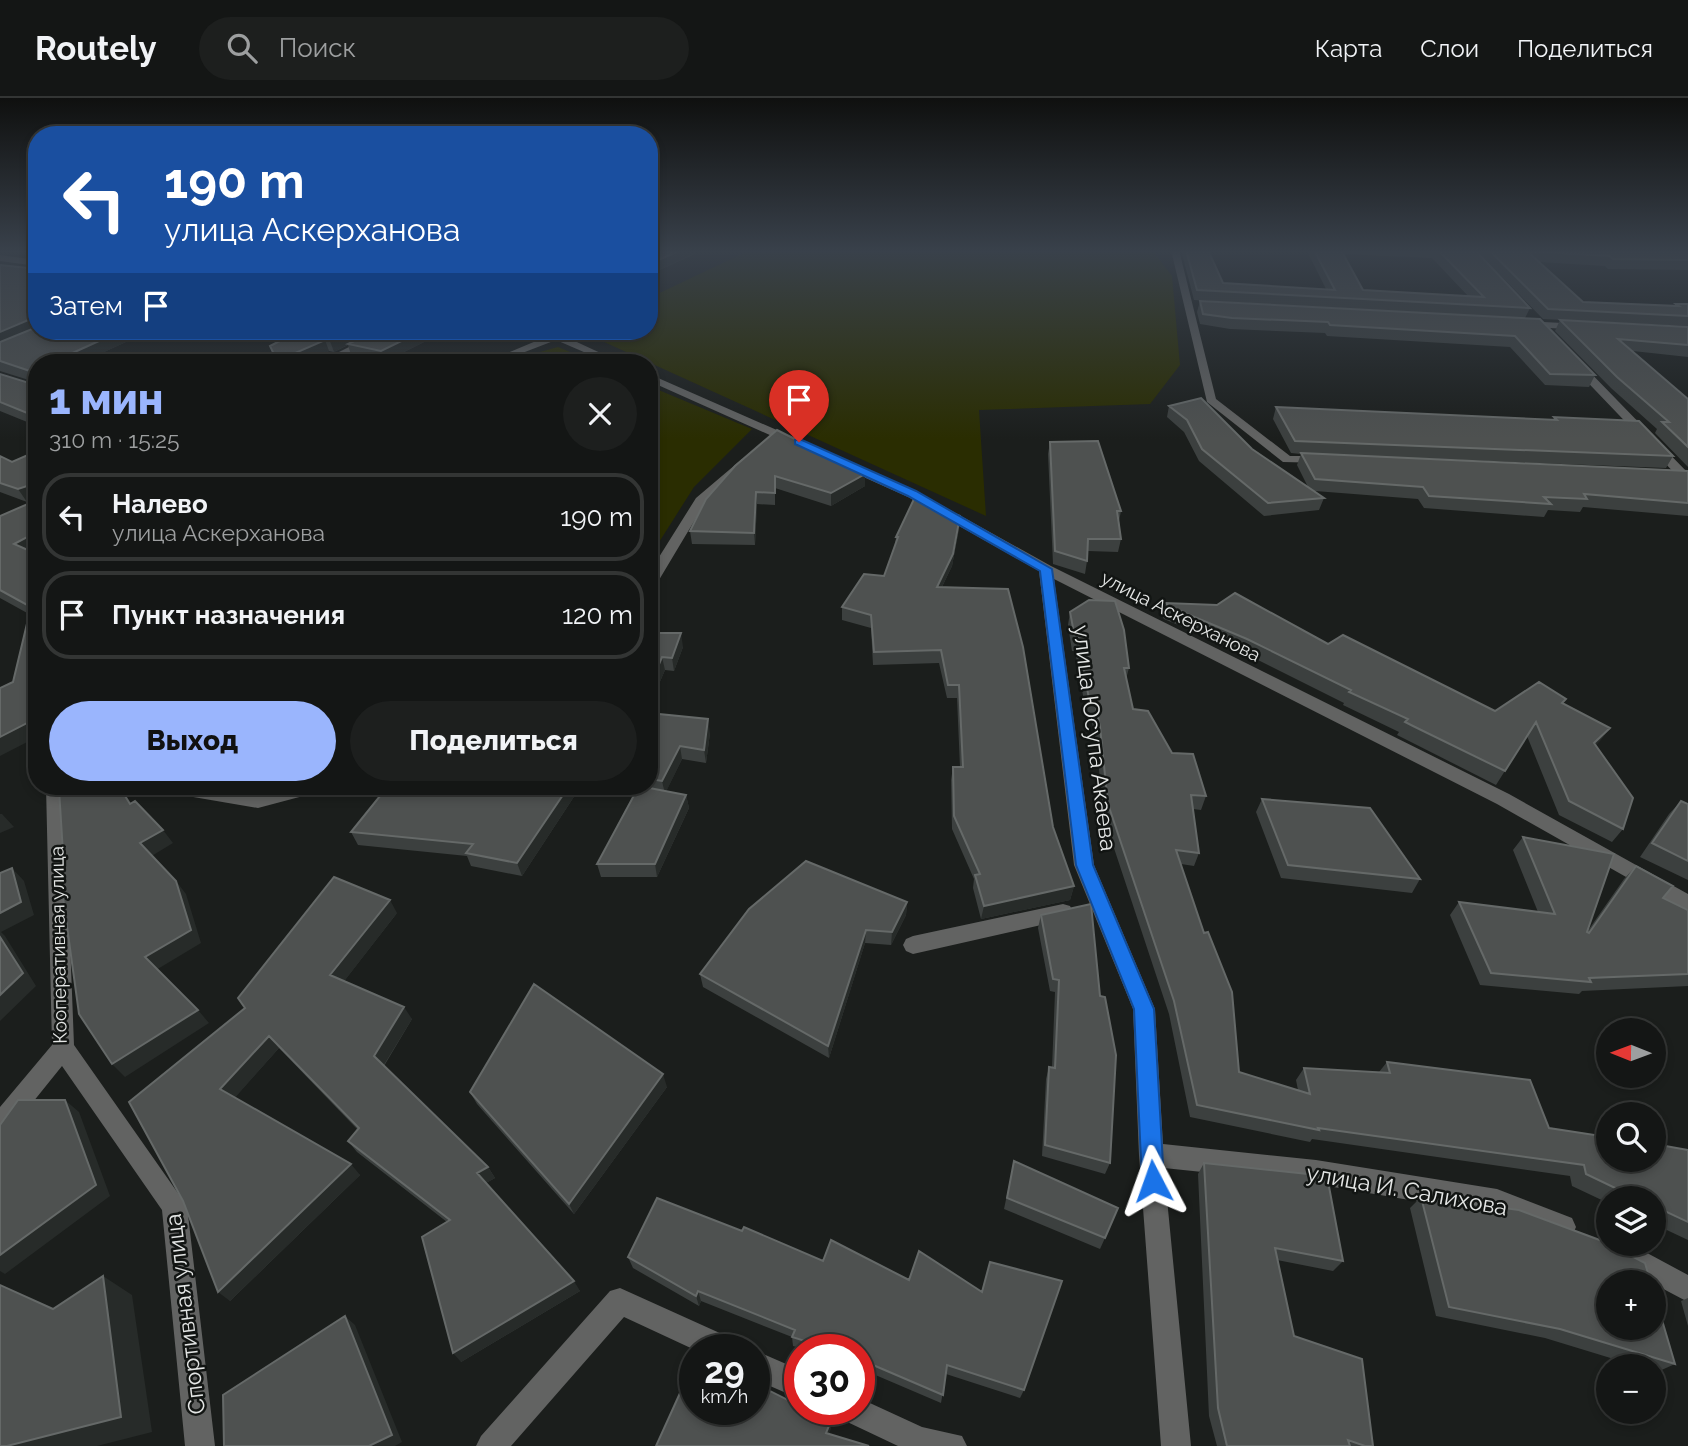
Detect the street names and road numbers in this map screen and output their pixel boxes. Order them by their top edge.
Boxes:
street label: улица Аскерханова [1098,566,1264,666]
street label: улица Юсупа Акаева [1068,623,1123,852]
street label: Кооперативная улица [45,846,71,1044]
street label: улица И. Салихова [1304,1159,1510,1220]
street label: Спортивная улица [159,1212,210,1416]

